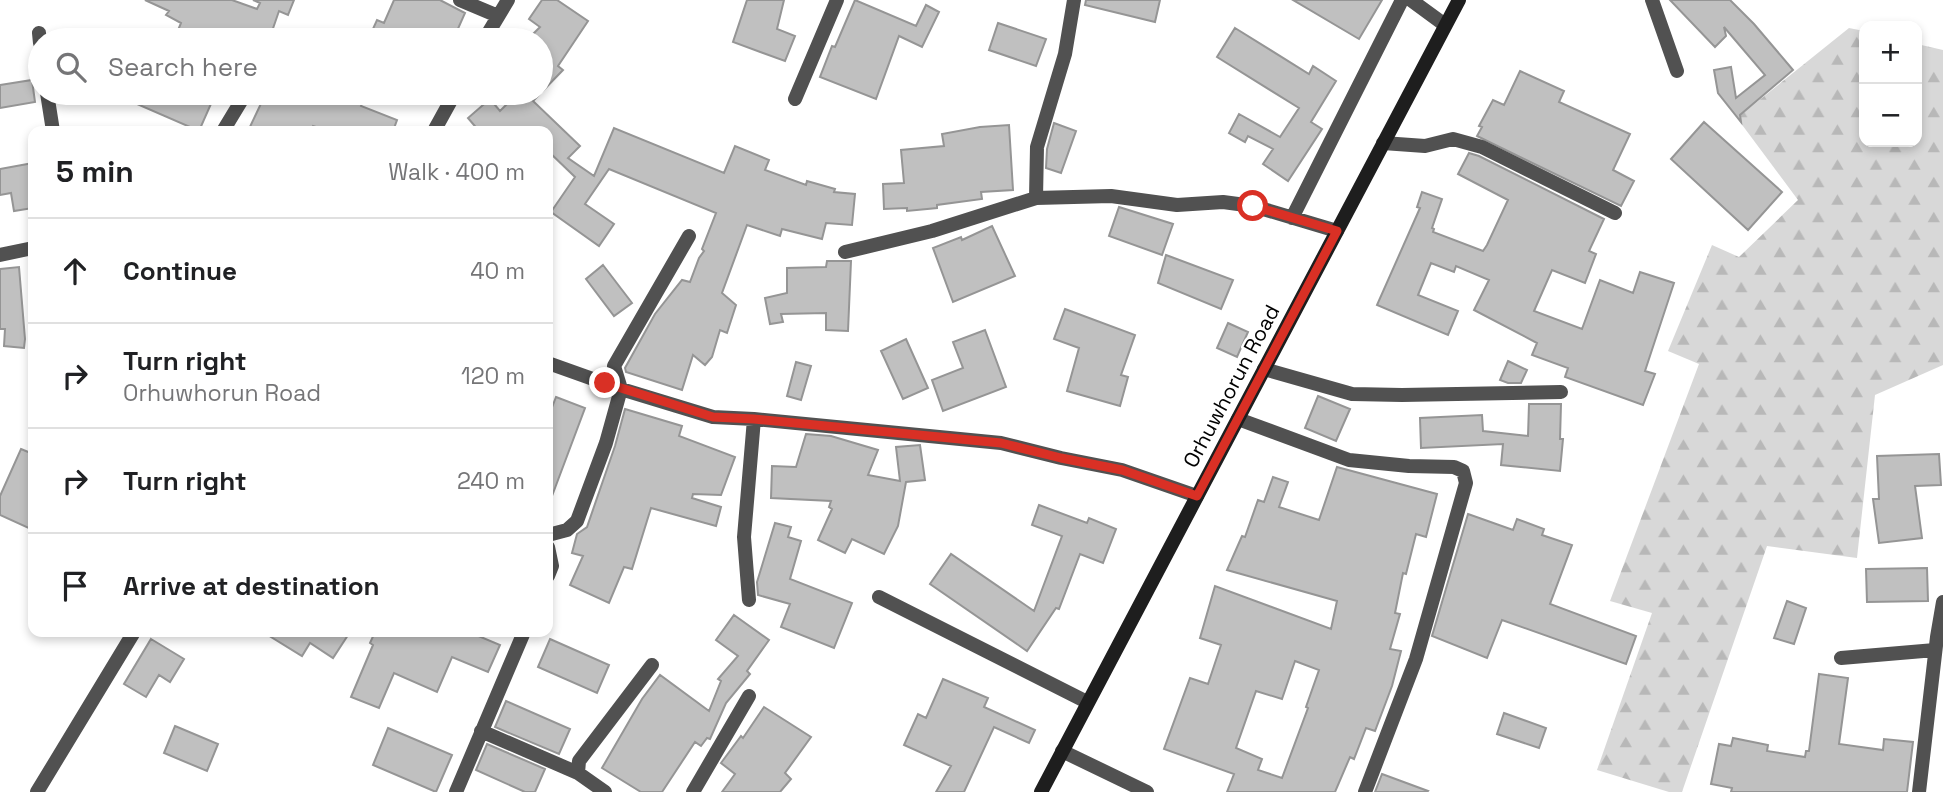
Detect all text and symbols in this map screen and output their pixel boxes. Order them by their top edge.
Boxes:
map controls [1859,21,1922,147]
button: + [1859,21,1922,84]
search box [28,28,553,105]
icon: search [52,48,90,86]
text: Search here [108,50,258,84]
button: − [1859,84,1922,147]
text: 5 min [56,152,134,191]
text: Walk · 400 m [388,157,525,187]
route start [1237,190,1268,221]
icon: ahead [56,252,94,290]
text: Continue [123,254,237,288]
text: 40 m [470,256,525,286]
street label: Orhuwhorun Road [1177,300,1285,472]
text: Turn right [123,344,247,378]
icon: right [56,357,94,395]
text: 120 m [461,361,525,391]
route end [589,367,620,398]
text: Orhuwhorun Road [123,378,321,408]
icon: right [56,462,94,500]
text: Turn right [123,464,247,498]
text: 240 m [457,466,525,496]
icon: arrive [56,567,94,605]
text: Arrive at destination [123,569,380,603]

